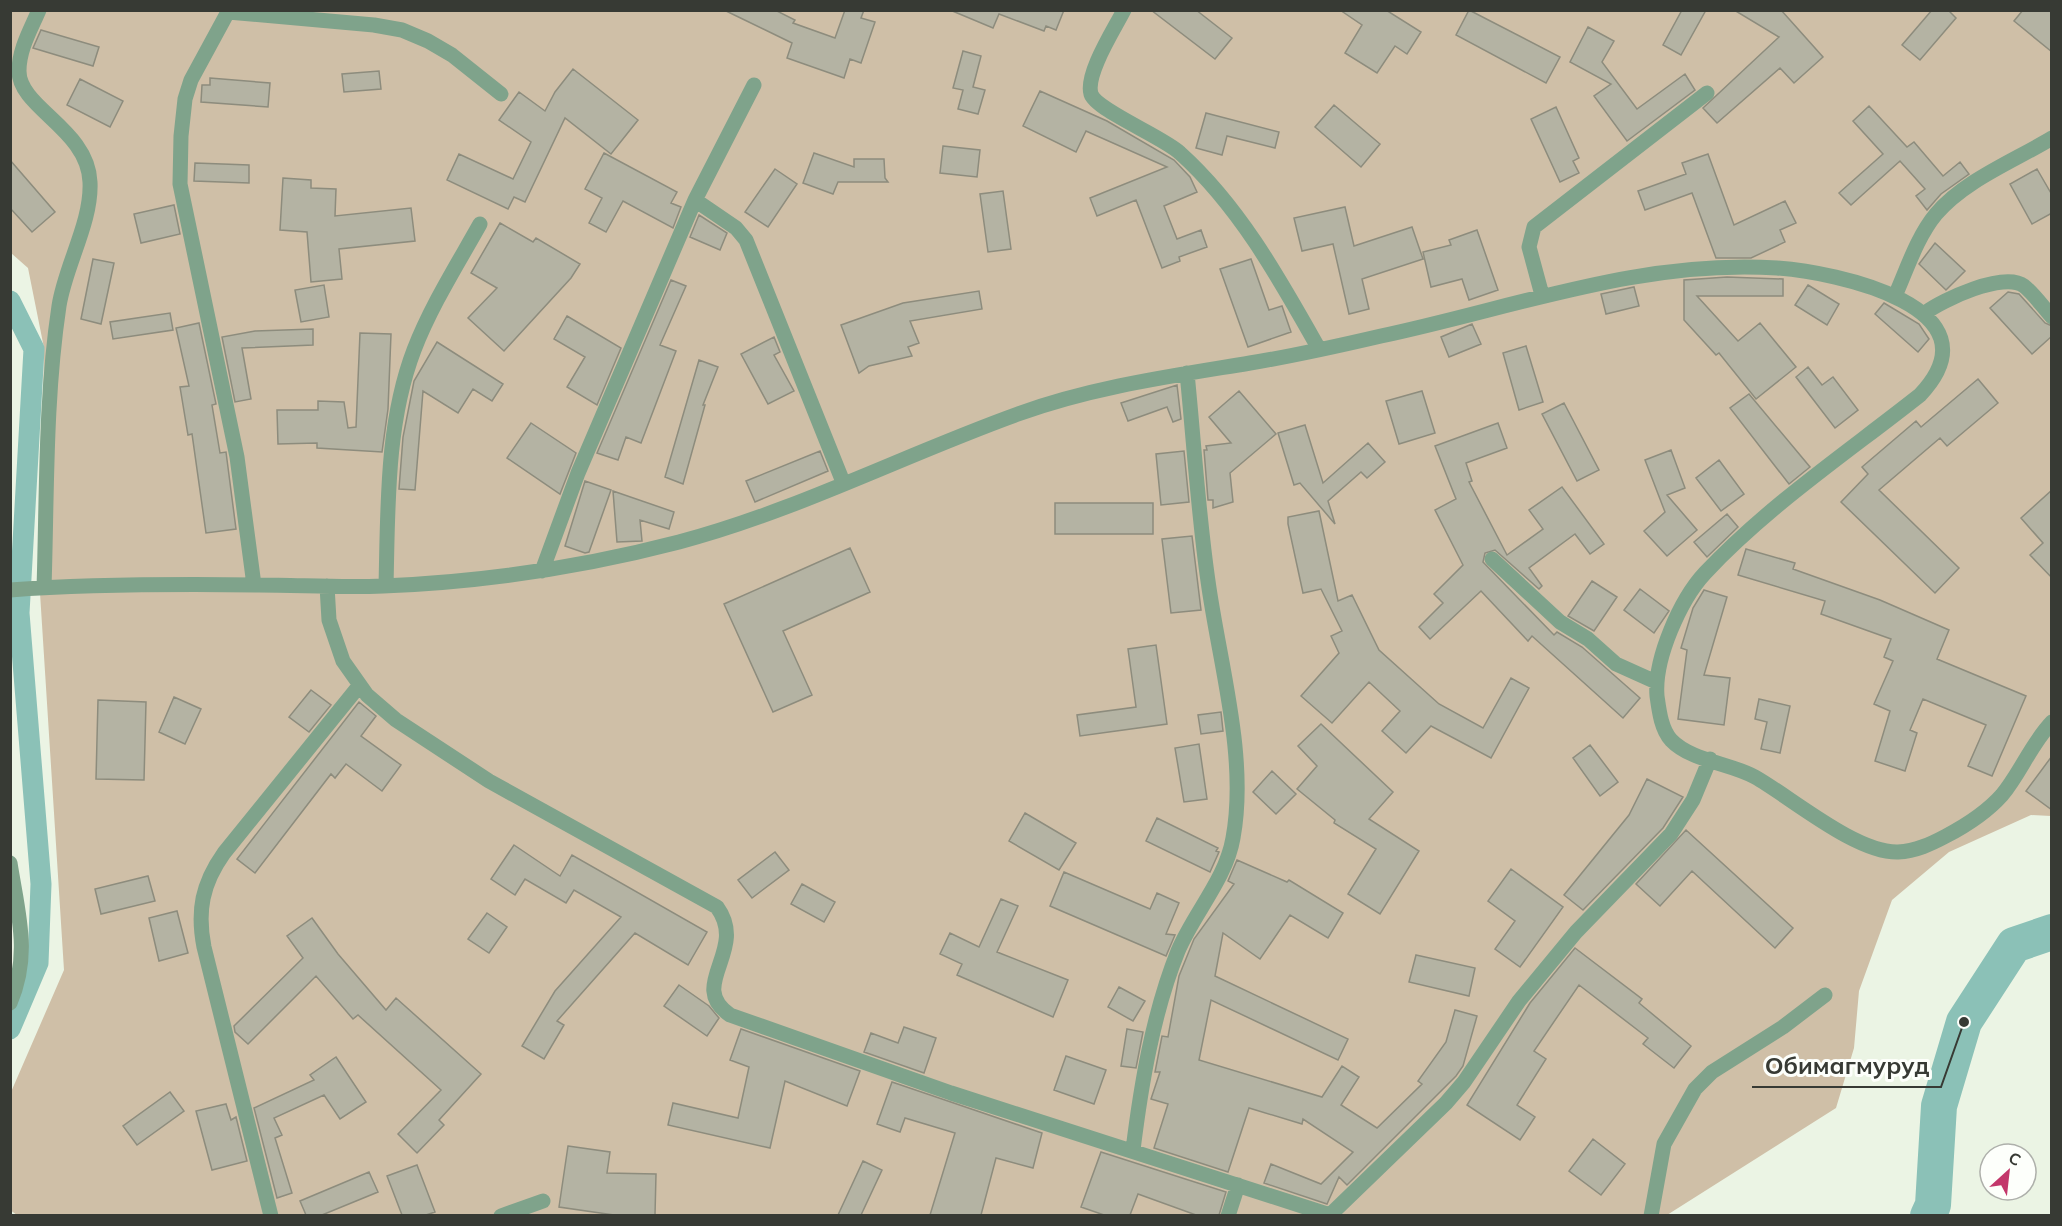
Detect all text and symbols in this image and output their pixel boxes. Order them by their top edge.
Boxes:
callout: Обимагмуруд [1752,1045,1941,1087]
text: Обимагмуруд [1765,1050,1929,1080]
north arrow [1978,1142,2038,1202]
text: С [2005,1147,2024,1170]

